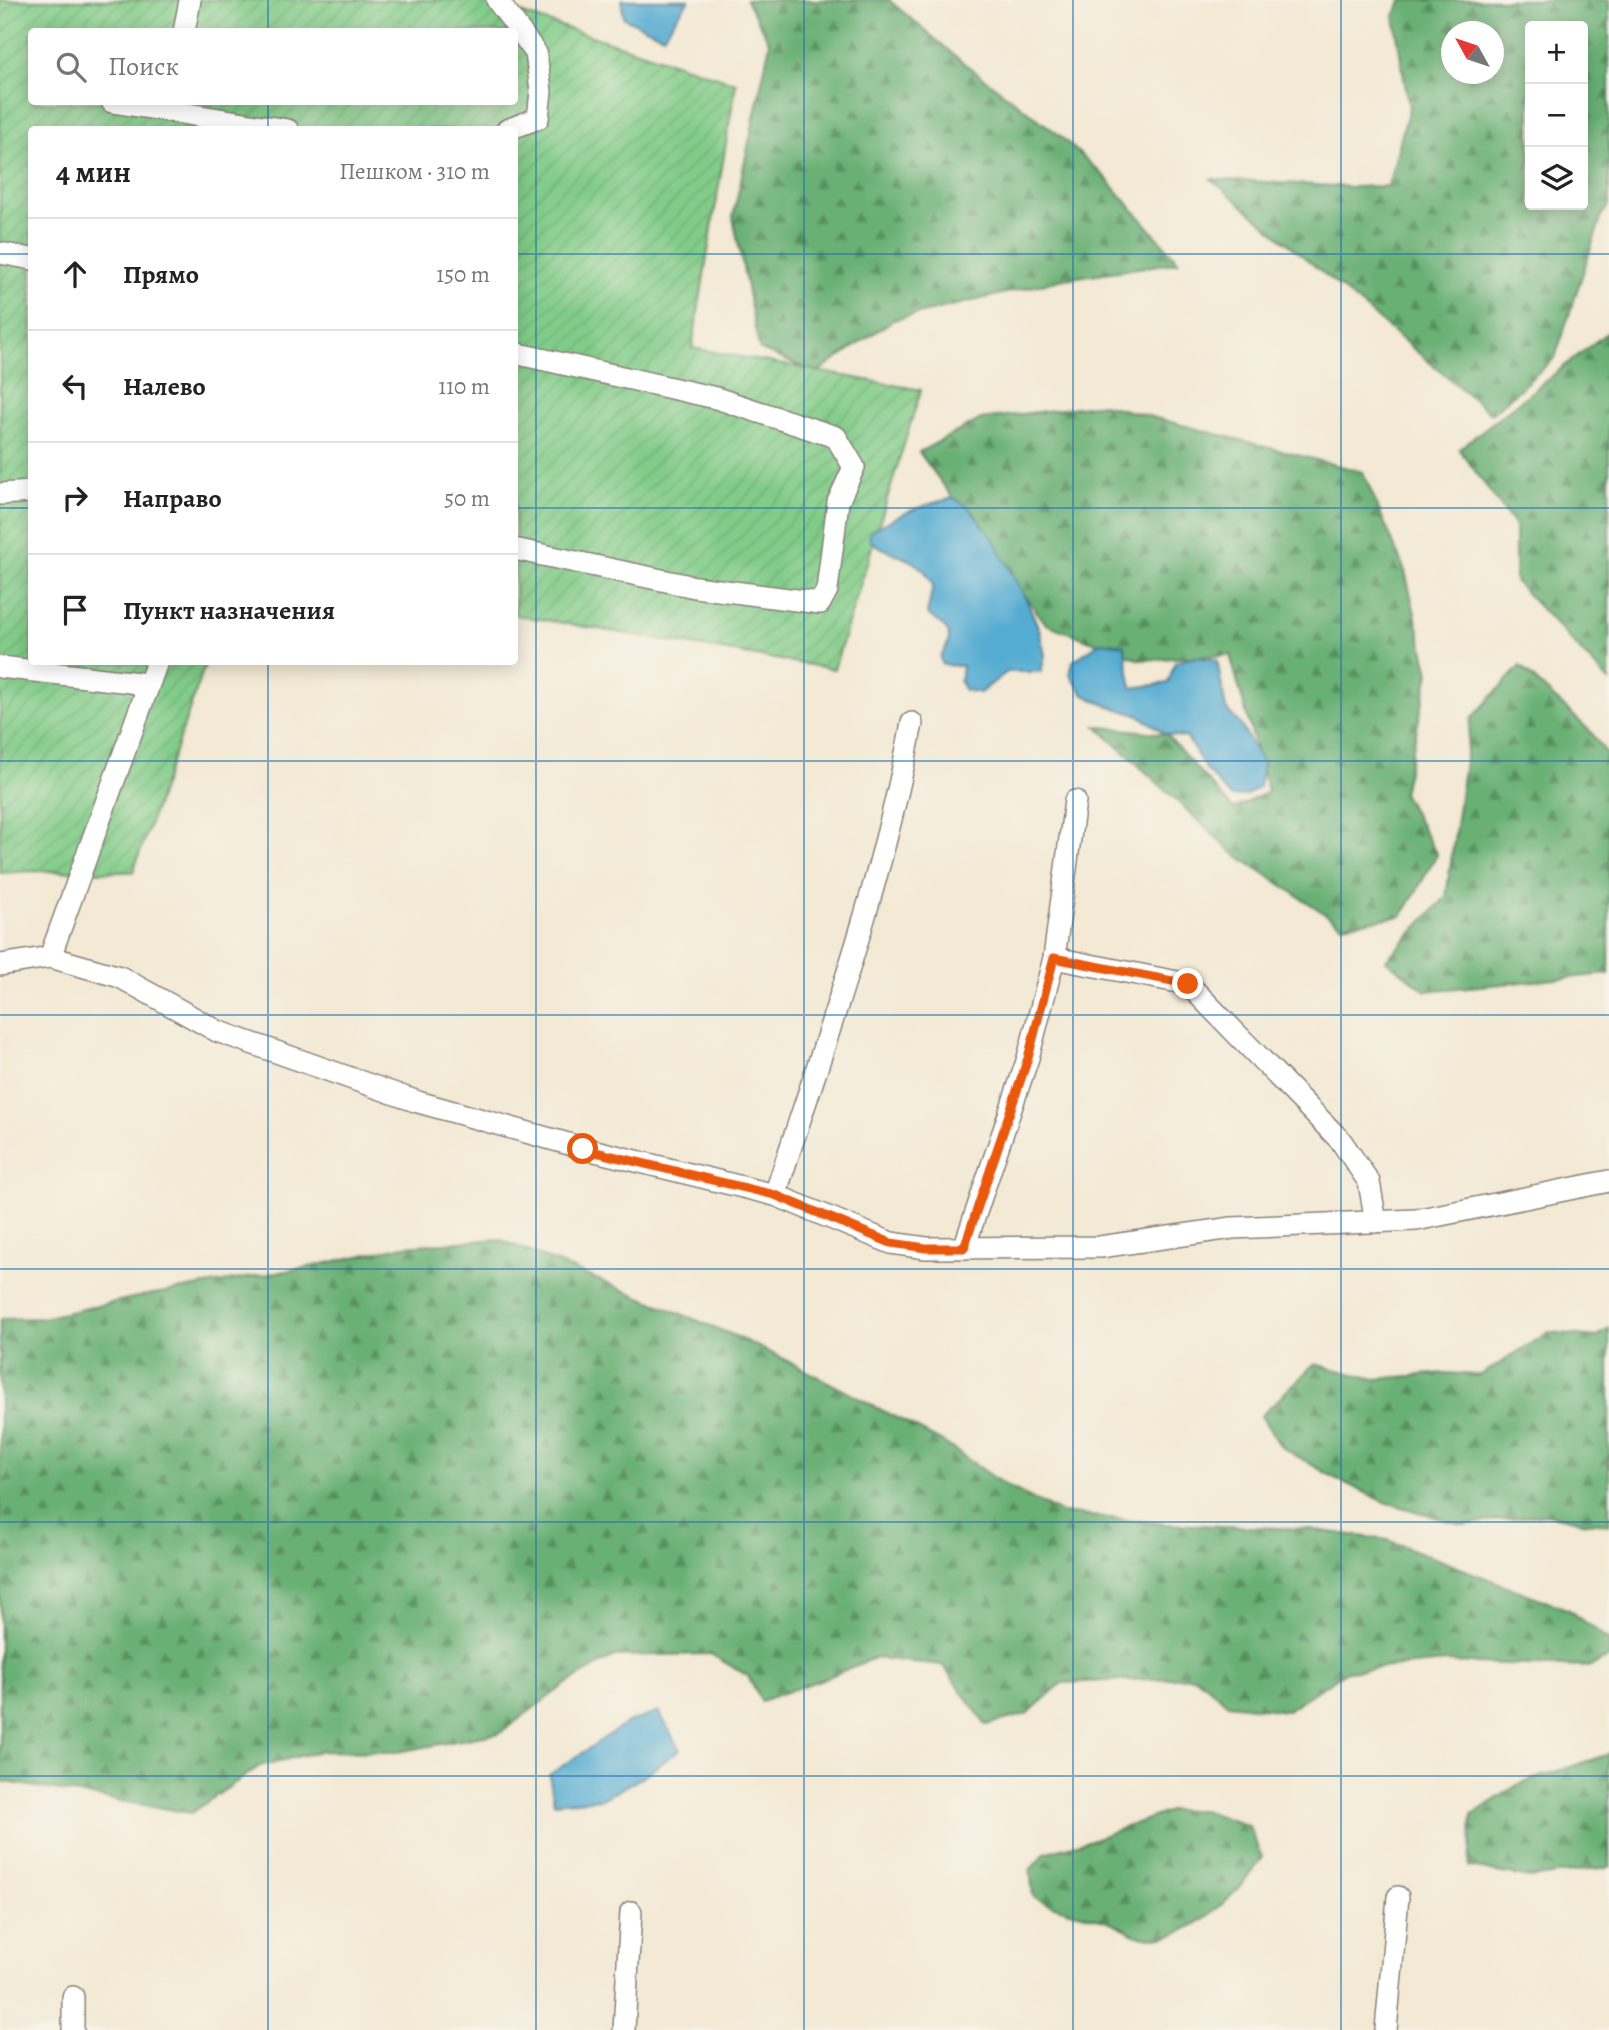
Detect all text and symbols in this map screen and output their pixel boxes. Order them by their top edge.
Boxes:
north arrow [1441,21,1504,84]
map controls [1525,21,1588,210]
button: + [1525,21,1588,84]
search box [28,28,518,105]
icon: search [52,48,90,86]
text: Поиск [108,49,179,84]
button: − [1525,84,1588,147]
button: layers [1525,147,1588,210]
text: 4 мин [56,152,131,192]
text: Пешком · 310 m [339,156,490,187]
icon: ahead [56,255,94,293]
text: Прямо [123,257,199,292]
text: 150 m [436,259,490,290]
icon: left [56,367,94,405]
text: Налево [123,369,206,404]
text: 110 m [438,371,490,402]
icon: right [56,479,94,517]
text: Направо [123,481,222,516]
text: 50 m [444,483,490,514]
icon: arrive [56,591,94,629]
text: Пункт назначения [123,593,335,628]
route end [1172,968,1203,999]
route start [567,1133,598,1164]

